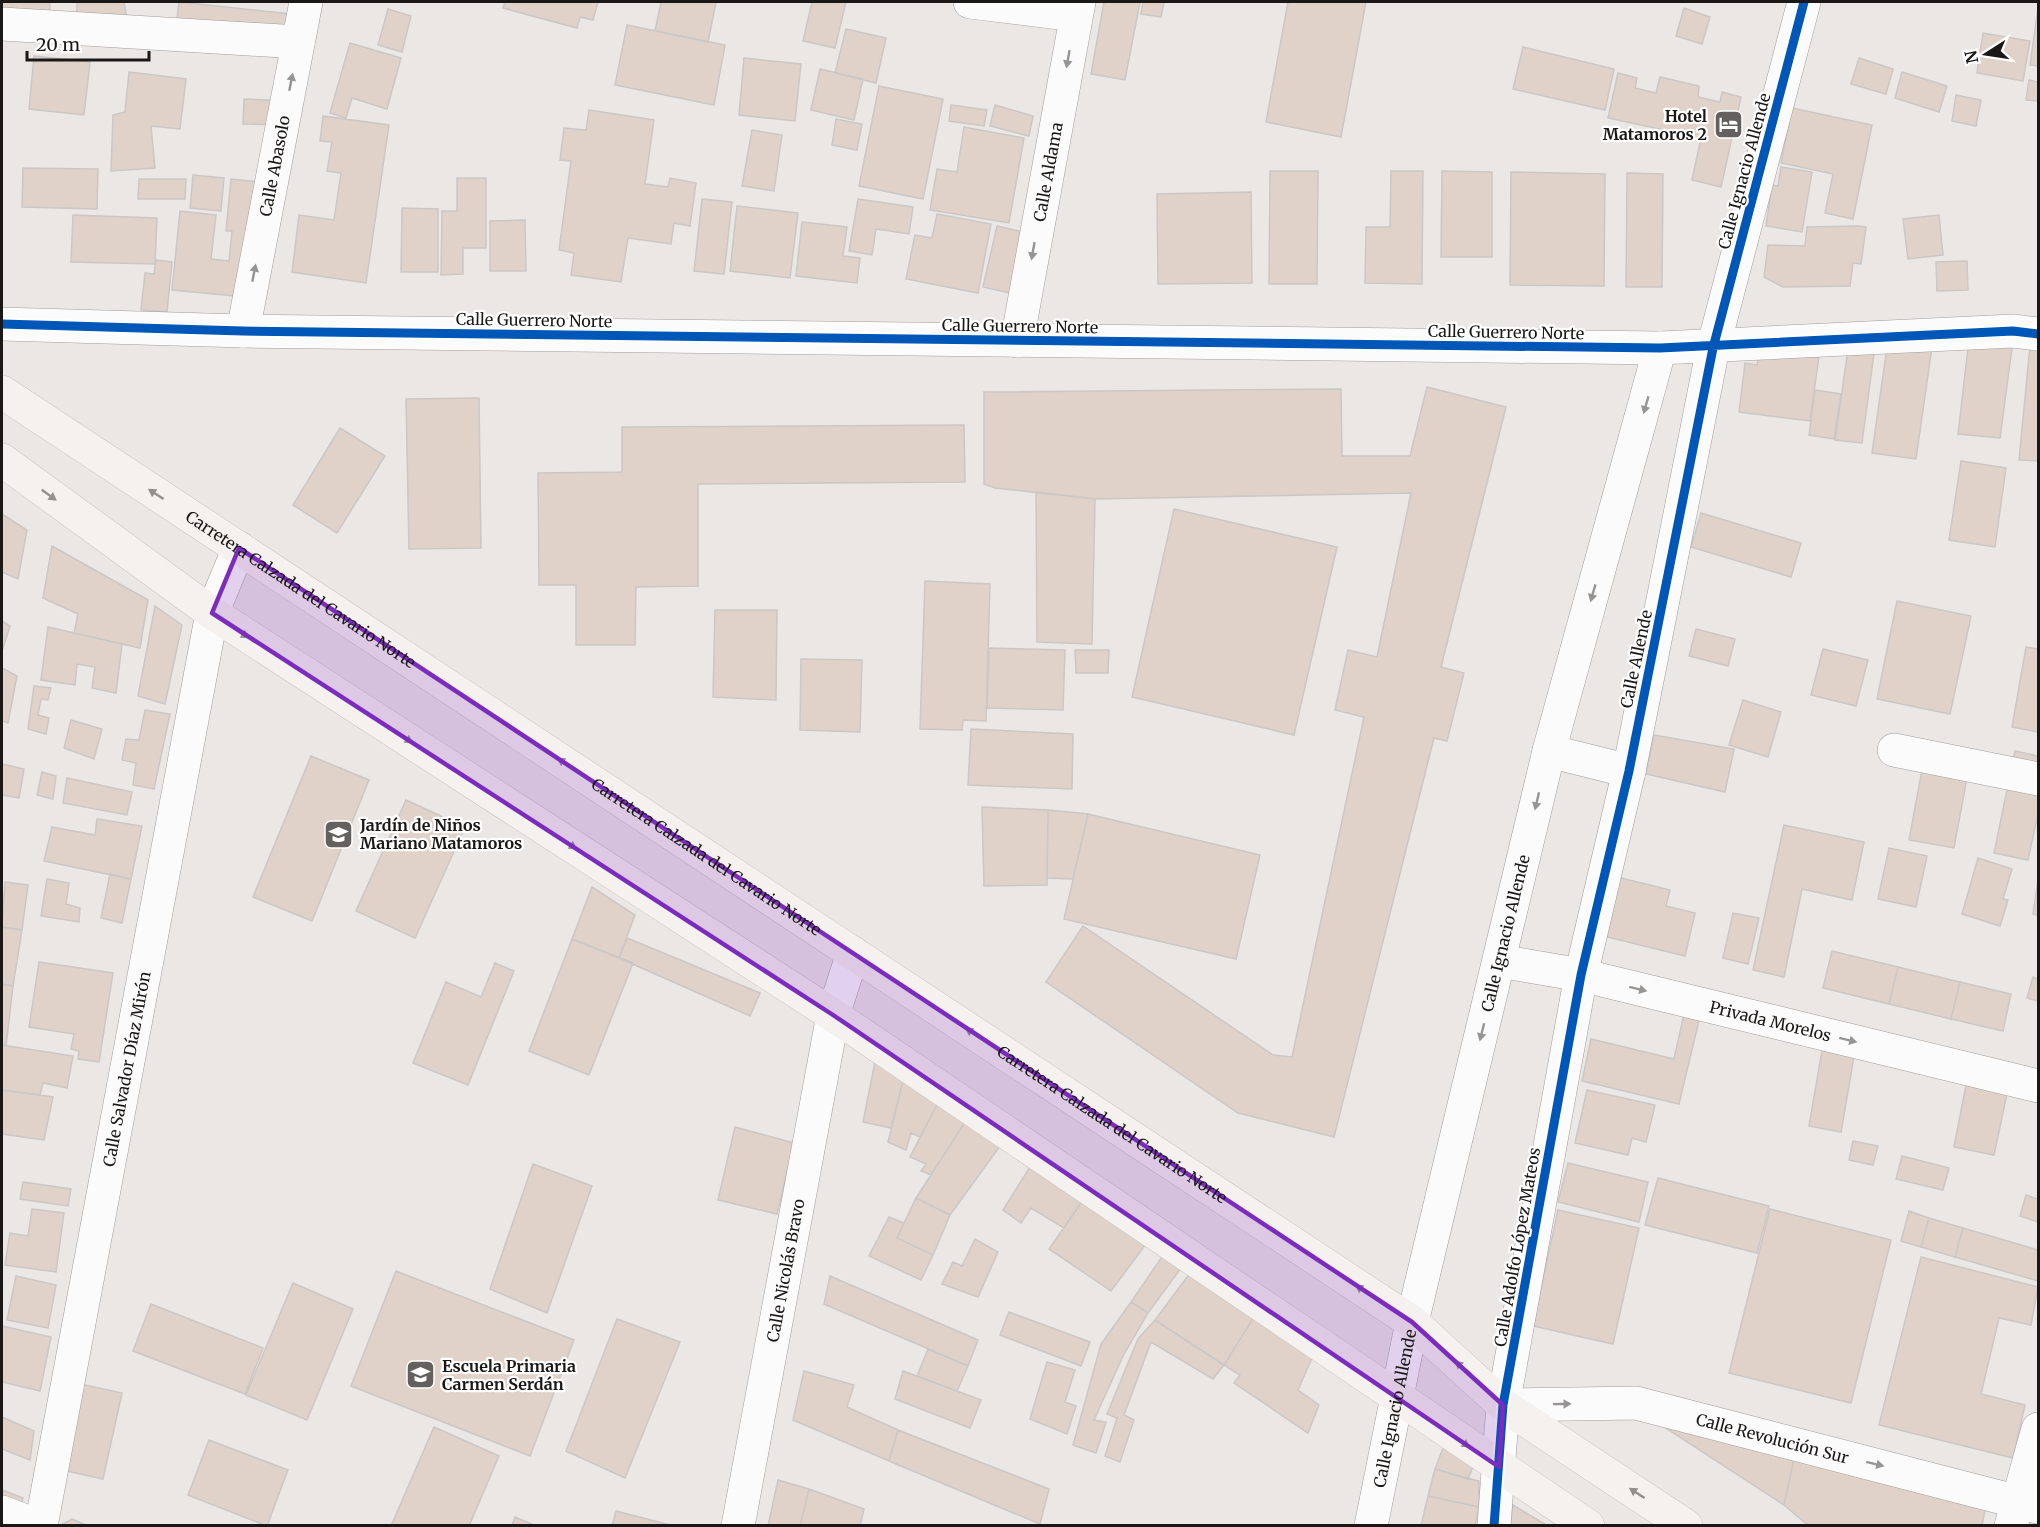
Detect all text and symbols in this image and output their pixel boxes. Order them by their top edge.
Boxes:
scale bar [27,24,148,62]
north arrow [1956,24,2016,84]
text: 20 m [36,33,80,56]
text: N [1960,49,1982,65]
one-way arrow [1063,50,1072,69]
one-way arrow [287,72,296,91]
street label: Calle Ignacio Allende [1714,91,1774,251]
place label: Hotel Matamoros 2 [1603,106,1707,144]
hotel icon: Hotel Matamoros 2 [1712,109,1744,141]
street label: Calle Abasolo [255,114,294,218]
street label: Calle Aldama [1029,120,1067,223]
one-way arrow [1028,242,1037,261]
one-way arrow [250,263,259,282]
street label: Calle Guerrero Norte [456,309,612,331]
street label: Calle Guerrero Norte [942,315,1098,337]
street label: Calle Guerrero Norte [1428,321,1584,343]
one-way arrow [1641,396,1650,414]
one-way arrow [41,488,56,500]
one-way arrow [149,488,165,500]
street label: Carretera Calzada del Cavario Norte [182,506,420,672]
one-way arrow [1588,584,1597,602]
street label: Calle Allende [1616,608,1656,710]
one-way arrow [233,627,250,638]
one-way arrow [397,733,413,744]
one-way arrow [556,758,573,769]
street label: Carretera Calzada del Cavario Norte [588,774,825,940]
one-way arrow [1532,792,1541,811]
place label: Jardín de Niños Mariano Matamoros [359,815,522,853]
school or university icon: Jardín de Niños Mariano Matamoros [323,818,355,850]
one-way arrow [561,839,577,850]
street label: Calle Ignacio Allende [1477,853,1534,1014]
street label: Calle Salvador Díaz Mirón [99,969,155,1168]
one-way arrow [1629,984,1647,994]
street label: Privada Morelos [1707,997,1833,1045]
one-way arrow [1477,1023,1487,1041]
one-way arrow [964,1027,981,1038]
one-way arrow [1839,1036,1858,1045]
street label: Carretera Calzada del Cavario Norte [993,1041,1231,1207]
street label: Calle Adolfo López Mateos [1490,1146,1544,1348]
street label: Calle Nicolás Bravo [762,1197,809,1344]
one-way arrow [1356,1284,1372,1296]
street label: Calle Ignacio Allende [1369,1327,1420,1489]
place label: Escuela Primaria Carmen Serdán [442,1356,576,1394]
school or university icon: Escuela Primaria Carmen Serdán [405,1359,437,1391]
one-way arrow [1455,1361,1469,1375]
one-way arrow [1552,1399,1571,1409]
street label: Calle Revolución Sur [1694,1409,1851,1468]
one-way arrow [1454,1436,1470,1447]
one-way arrow [1866,1460,1884,1470]
one-way arrow [1629,1488,1645,1499]

